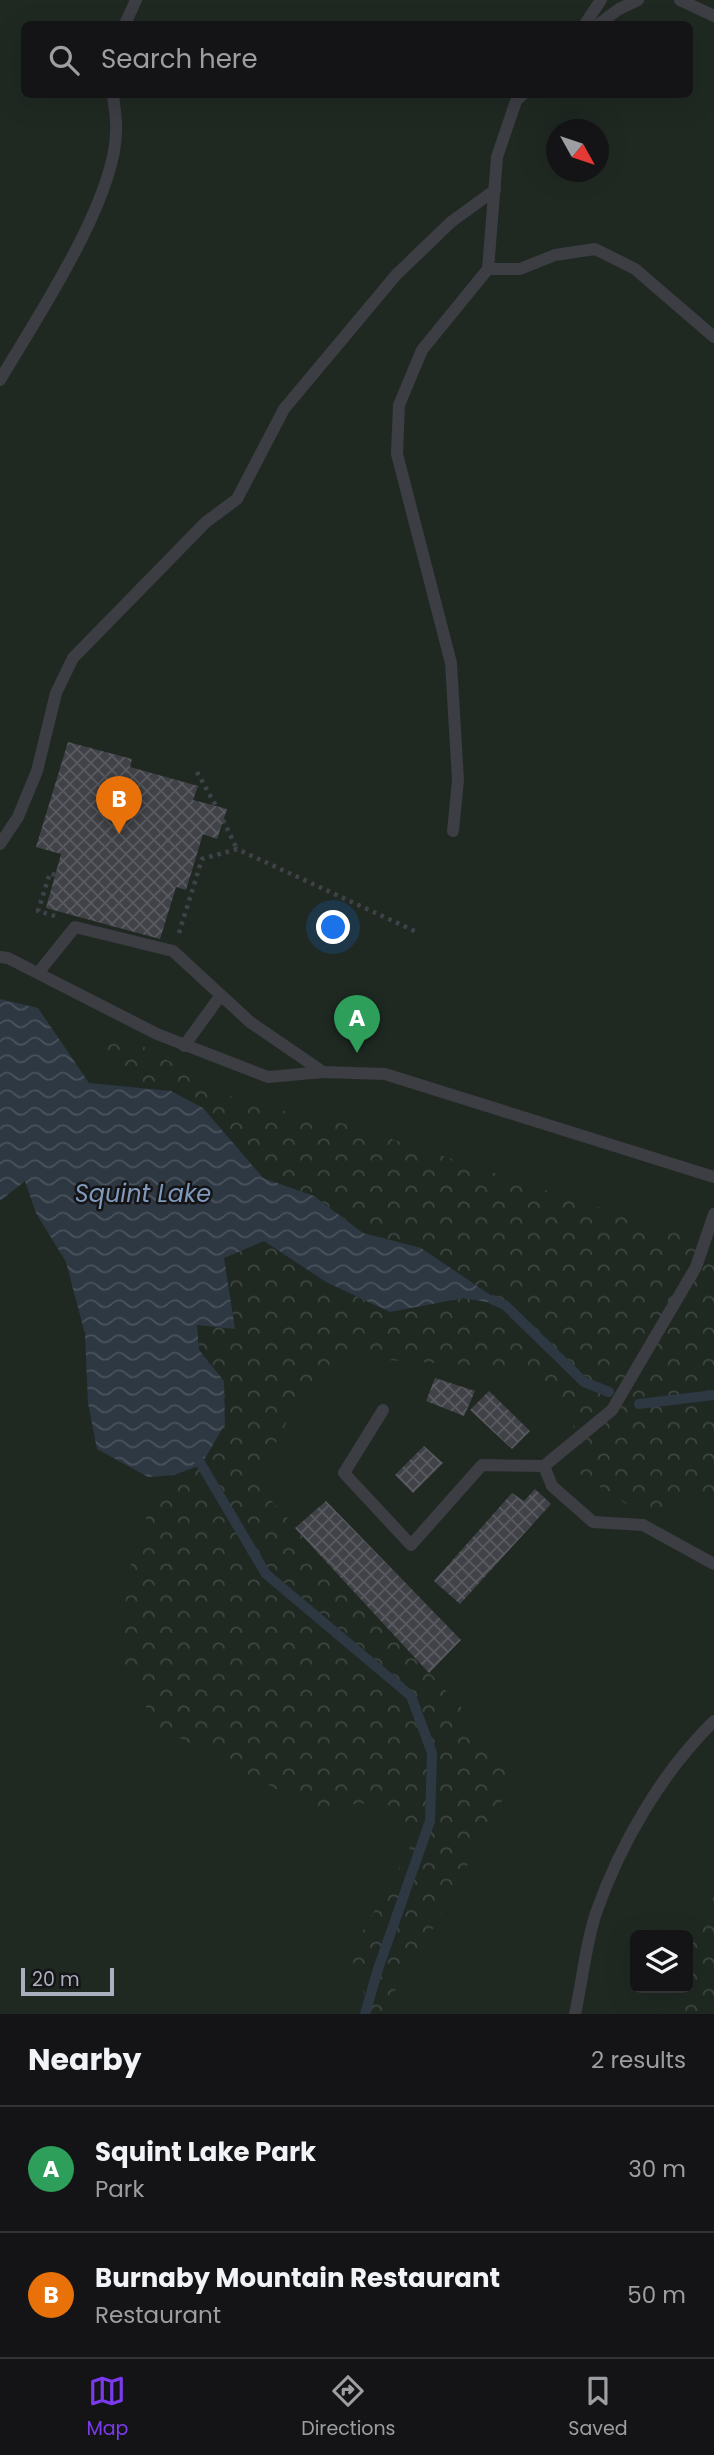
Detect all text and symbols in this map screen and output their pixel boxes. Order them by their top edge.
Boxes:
search box [21,21,693,98]
icon: search [45,41,83,79]
text: Search here [101,41,258,77]
north arrow [546,119,609,182]
pin: B [96,776,142,834]
your location [316,910,350,944]
pin: A [334,995,380,1053]
water label: Squint Lake [75,1177,211,1210]
map controls [630,1930,693,1993]
button: layers [630,1930,693,1993]
scale bar [21,1965,114,1997]
text: 20 m [32,1966,80,1993]
text: Nearby [28,2038,142,2081]
text: 2 results [591,2044,686,2076]
text: Squint Lake Park [95,2134,316,2170]
text: A [43,2153,59,2185]
text: 30 m [628,2153,686,2185]
text: Park [95,2173,144,2205]
text: Burnaby Mountain Restaurant [95,2260,500,2296]
text: B [43,2279,59,2311]
text: 50 m [627,2279,686,2311]
text: Restaurant [95,2299,221,2331]
tab: Map [86,2372,128,2443]
tab: Directions [301,2372,396,2443]
tab: Saved [568,2372,628,2443]

